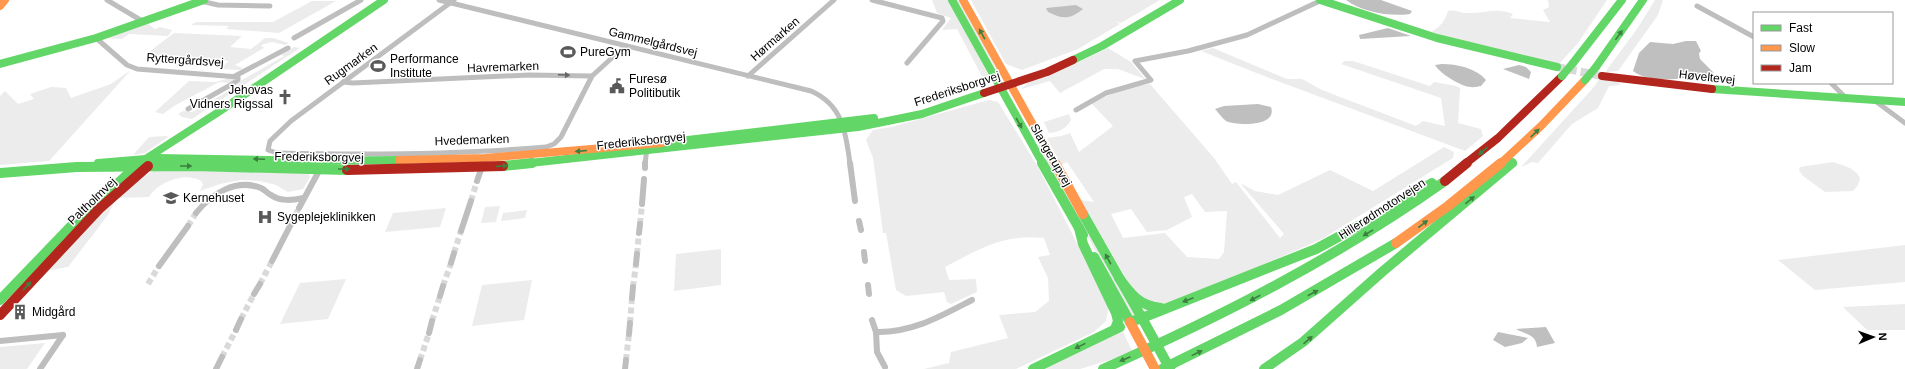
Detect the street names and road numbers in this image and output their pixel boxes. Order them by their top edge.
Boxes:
street label: Hørmarken [748,14,802,64]
street label: Gammelgårdsvej [607,24,699,60]
street label: Rugmarken [322,40,380,88]
street label: Ryttergårdsvej [146,50,224,70]
street label: Havremarken [467,59,539,75]
street label: Høveltevej [1678,67,1736,87]
street label: Frederiksborgvej [912,69,1002,109]
street label: Slangerupvej [1027,121,1075,189]
street label: Frederiksborgvej [596,129,686,153]
street label: Hvedemarken [434,132,510,148]
street label: Frederiksborgvej [274,149,364,165]
street label: Paltholmvej [65,174,119,228]
street label: Hillerødmotorvejen [1336,176,1428,242]

